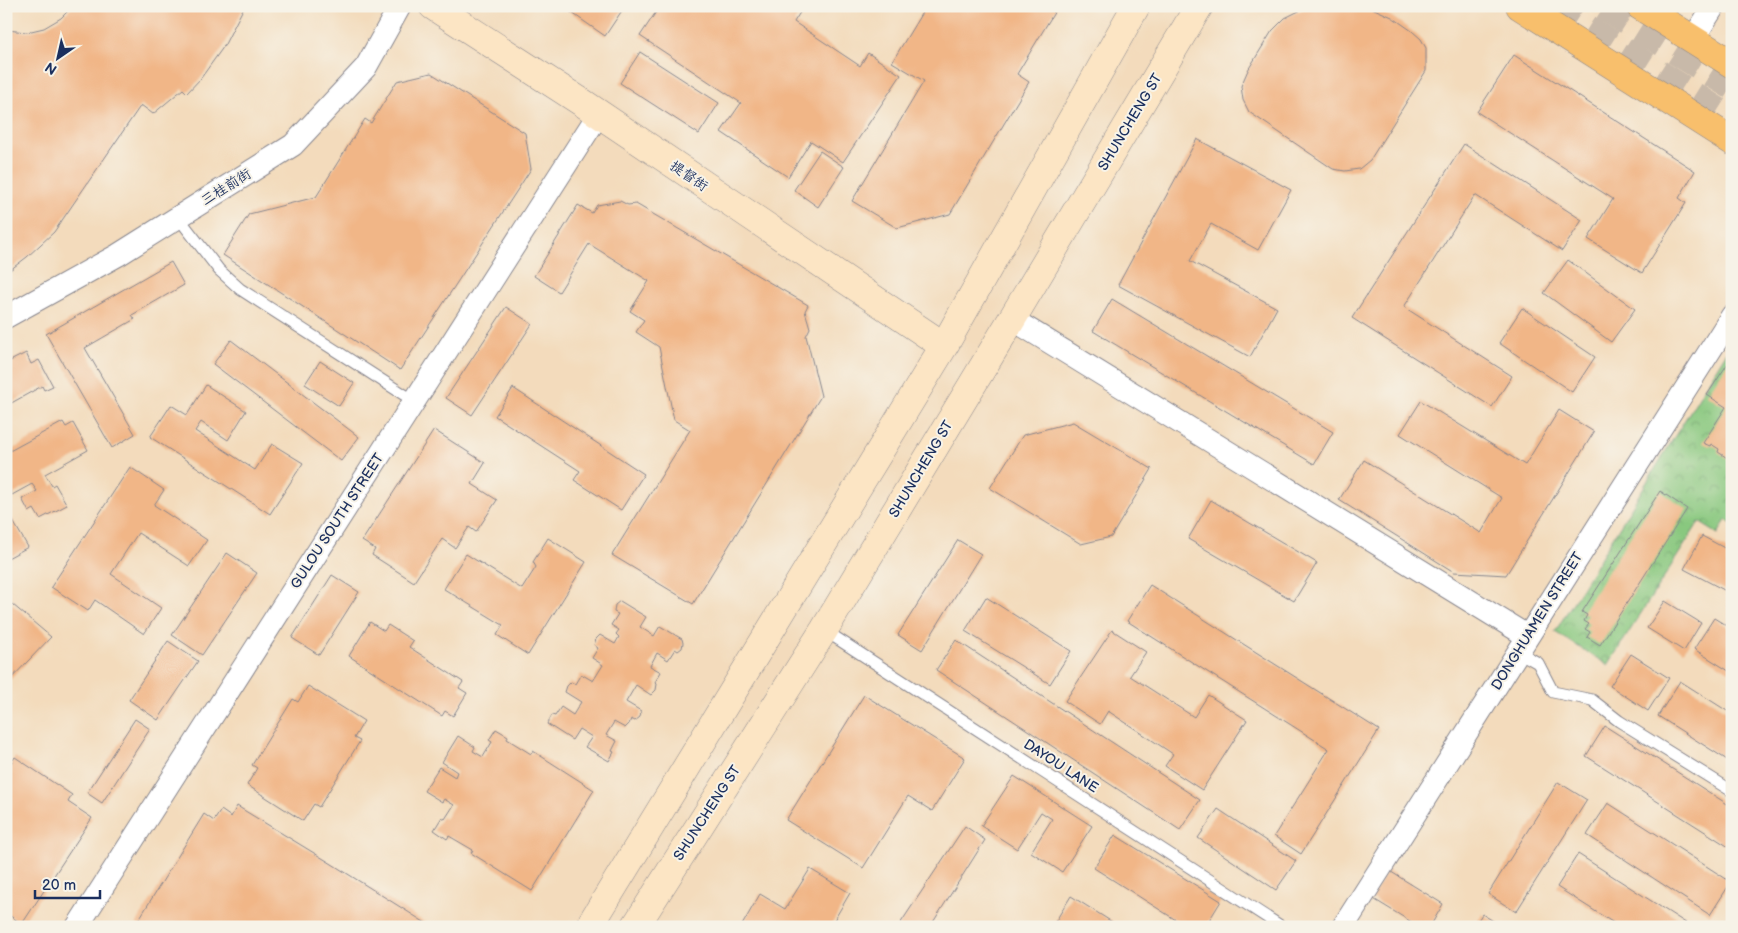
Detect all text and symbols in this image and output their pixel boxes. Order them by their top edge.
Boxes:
north arrow [32,32,82,82]
text: N [42,58,60,78]
street label: SHUNCHENG ST [1094,70,1166,174]
street label: 提督街 [667,157,711,195]
street label: 三桂前街 [198,165,254,209]
street label: SHUNCHENG ST [885,417,957,521]
street label: GULOU SOUTH STREET [287,450,387,592]
street label: DONGHUAMEN STREET [1488,548,1587,693]
street label: DAYOU LANE [1020,736,1102,796]
street label: SHUNCHENG ST [670,762,744,864]
scale bar [35,868,100,900]
text: 20 m [42,876,76,895]

